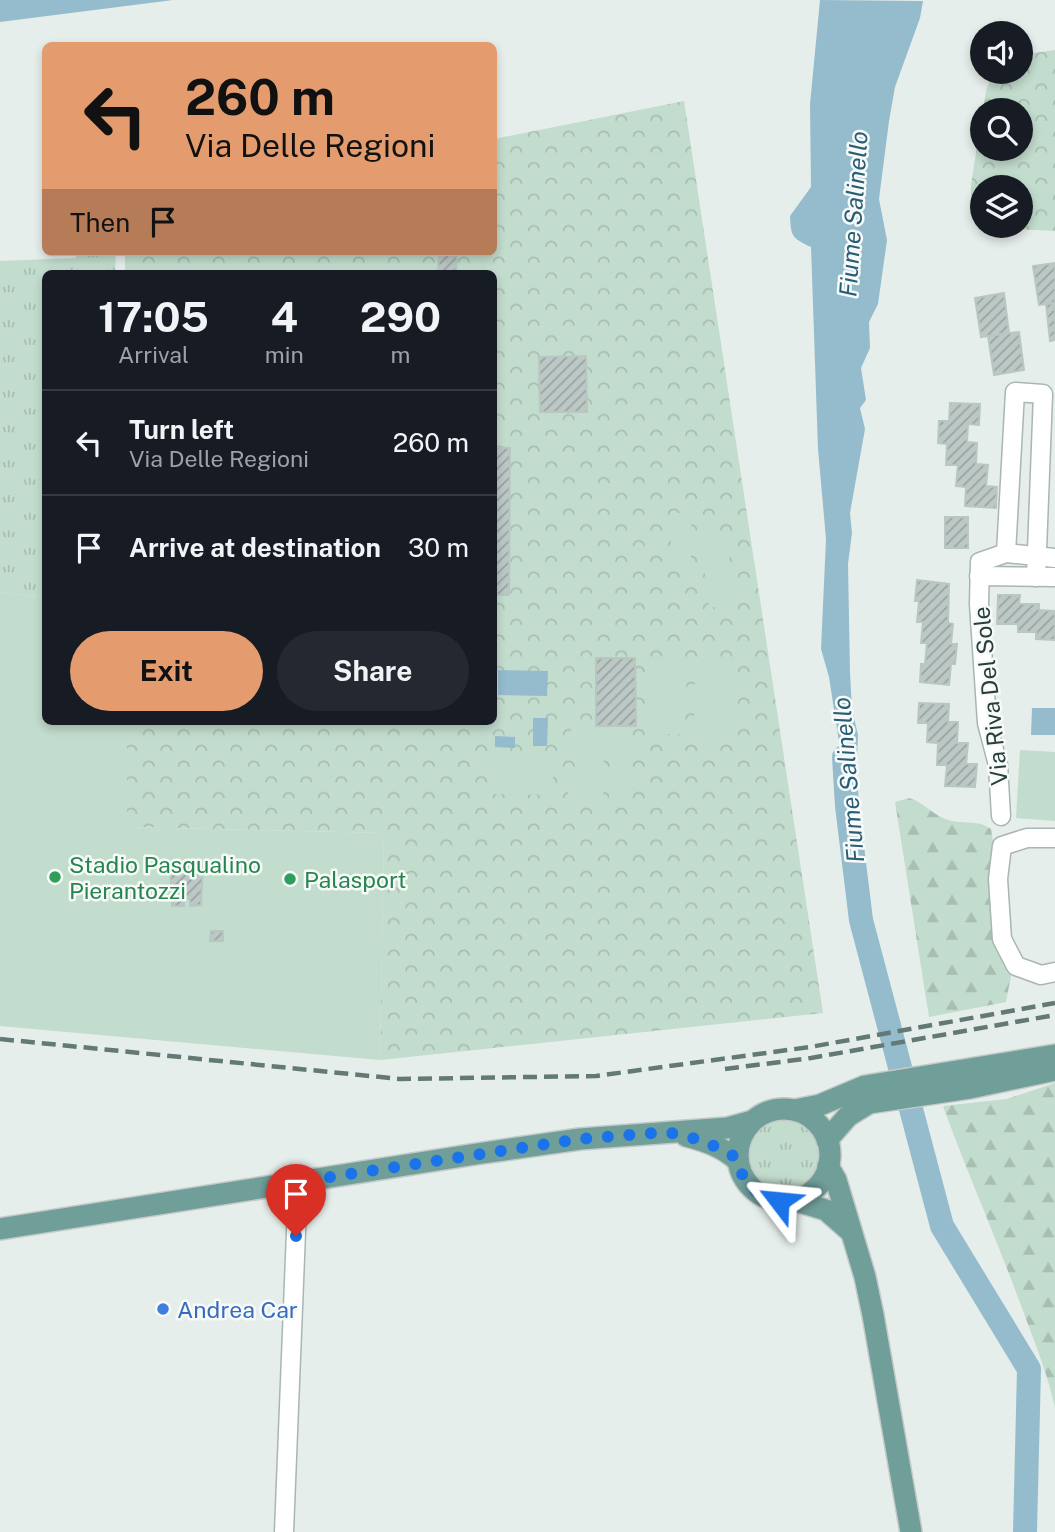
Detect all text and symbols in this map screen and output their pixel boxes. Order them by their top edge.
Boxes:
map controls [970,21,1033,238]
button: sound [970,21,1033,84]
text: 260 m [185,68,335,126]
icon: left [70,70,161,161]
button: search [970,98,1033,161]
text: Via Delle Regioni [185,127,436,164]
water label: Fiume Salinello [833,130,873,298]
button: layers [970,175,1033,238]
icon: arrive [144,203,182,241]
text: Then [70,207,130,238]
text: 17:05 [98,292,209,341]
text: 4 [271,292,298,341]
text: 290 [360,292,441,341]
text: Arrival [118,341,189,368]
text: min [265,341,304,368]
text: m [390,341,410,368]
text: Turn left [129,414,234,445]
icon: left [70,424,108,462]
text: 260 m [393,427,469,458]
text: Via Delle Regioni [129,445,309,472]
icon: arrive [70,529,108,567]
text: Arrive at destination [129,532,381,563]
text: 30 m [408,532,469,563]
street label: Via Riva Del Sole [967,605,1013,787]
button: Exit [70,631,263,711]
button: Share [277,631,469,711]
water label: Fiume Salinello [827,696,869,864]
place label: Stadio Pasqualino Pierantozzi [69,851,261,904]
place label: Palasport [304,866,407,893]
marker: Stadio Pasqualino Pierantozzi [47,869,63,885]
marker: Palasport [282,871,298,887]
pin [266,1164,326,1236]
position arrow [742,1164,816,1238]
icon: arrive [277,1175,315,1213]
place label: Andrea Car [177,1296,298,1323]
marker: Andrea Car [155,1301,171,1317]

